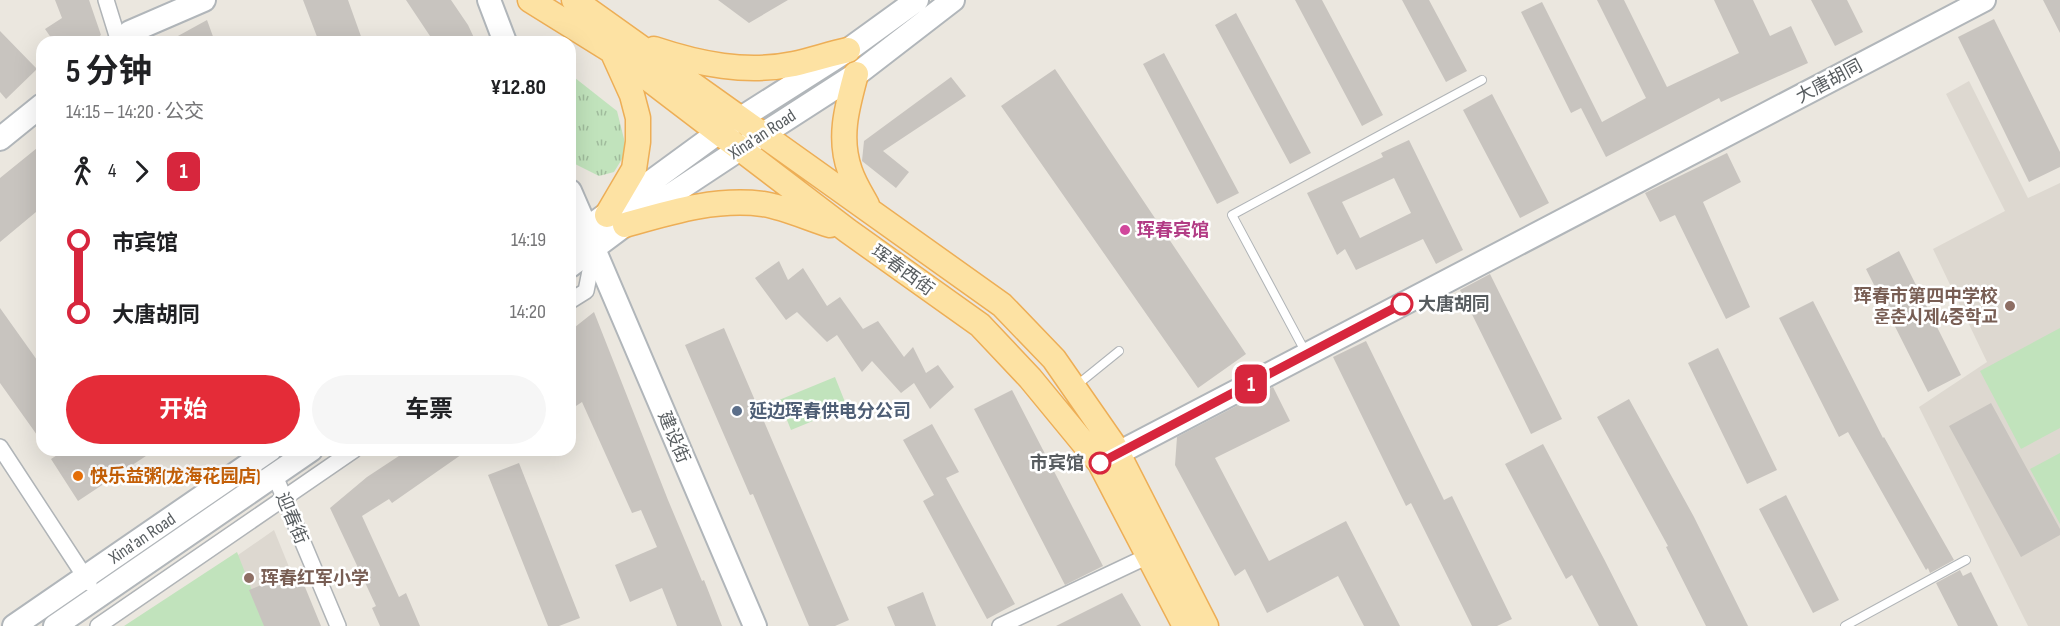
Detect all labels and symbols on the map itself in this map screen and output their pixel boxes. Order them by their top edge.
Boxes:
street label: 大唐胡同 [1793,55,1866,108]
street label: Xina'an Road [724,105,800,164]
place label: 珲春宾馆 [1137,220,1209,241]
marker: 珲春宾馆 [1118,223,1132,237]
street label: 珲春西街 [867,241,938,300]
place label: 珲春市第四中学校 훈춘시제4중학교 [1854,286,1998,328]
marker: 大唐胡同 [1391,293,1413,315]
place label: 大唐胡同 [1418,294,1490,315]
marker: 珲春市第四中学校 훈춘시제4중학교 [2003,299,2017,313]
line badge: 1 [1232,364,1270,404]
place label: 延边珲春供电分公司 [749,401,911,422]
marker: 延边珲春供电分公司 [730,404,744,418]
street label: 建设街 [653,408,694,466]
marker: 市宾馆 [1089,452,1111,474]
place label: 市宾馆 [1030,453,1084,474]
place label: 快乐益粥(龙海花园店) [90,466,260,487]
marker: 快乐益粥(龙海花园店) [71,469,85,483]
street label: 迎春街 [271,489,312,547]
street label: Xina'an Road [104,508,180,569]
place label: 珲春红军小学 [261,568,369,589]
marker: 珲春红军小学 [242,571,256,585]

